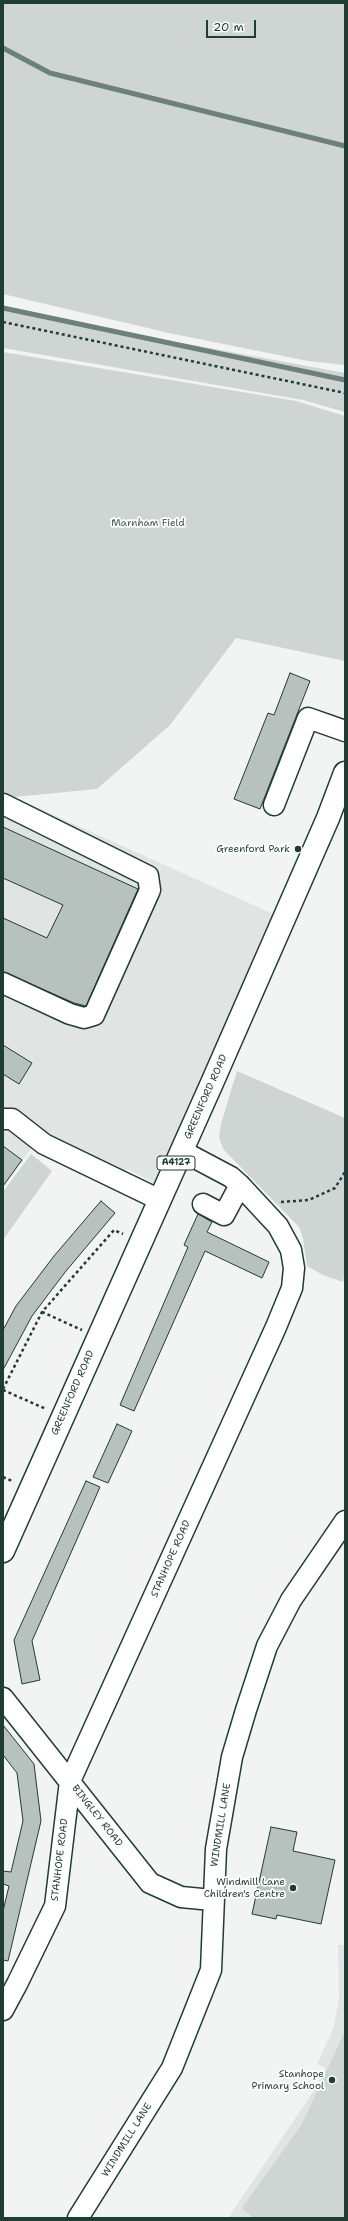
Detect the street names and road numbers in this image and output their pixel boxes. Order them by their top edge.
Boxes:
street label: GREENFORD ROAD [182,1053,230,1141]
road number: A4127 [157,1156,195,1170]
street label: GREENFORD ROAD [49,1349,97,1437]
street label: STANHOPE ROAD [149,1519,193,1599]
street label: WINDMILL LANE [208,1782,234,1868]
street label: BINGLEY ROAD [69,1783,125,1849]
street label: STANHOPE ROAD [49,1818,71,1902]
street label: WINDMILL LANE [99,2101,155,2179]

